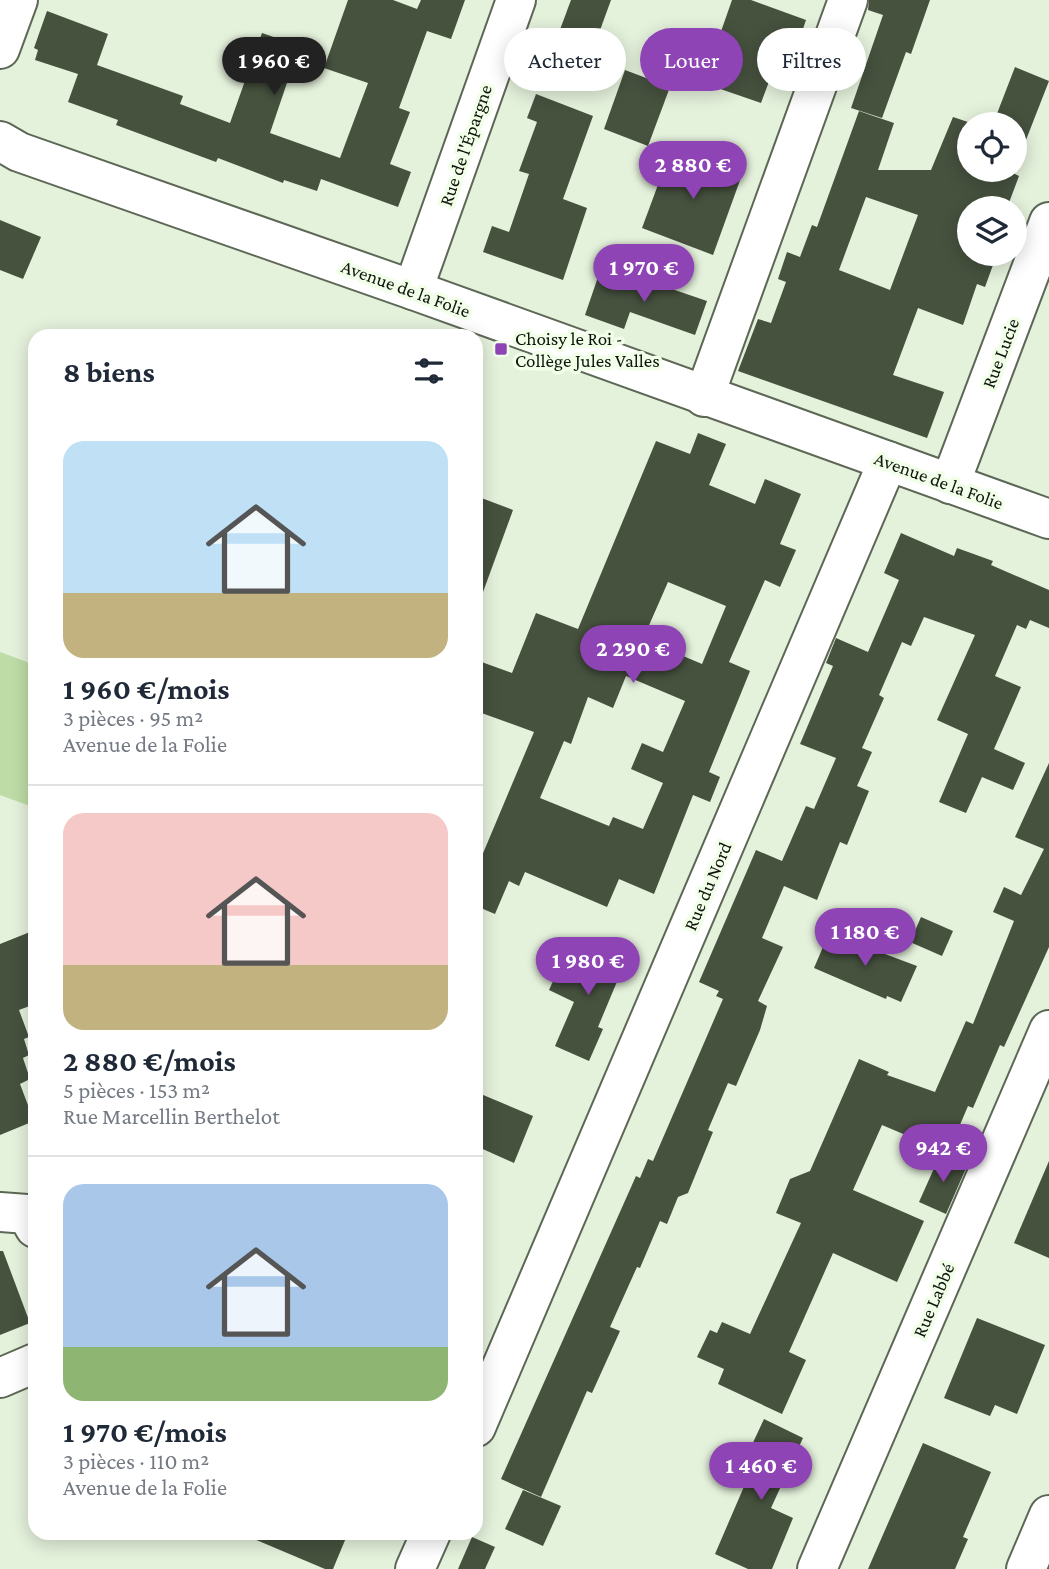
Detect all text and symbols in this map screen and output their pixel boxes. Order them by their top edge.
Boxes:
chip: Acheter [504,28,626,91]
chip: Louer [640,28,743,91]
chip: Filtres [757,28,866,91]
pin: 1 960 € [209,38,339,97]
text: 1 960 € [238,47,310,73]
street label: Rue de l'Épargne [435,82,496,209]
map controls [957,112,1027,266]
button: locate [957,112,1027,182]
pin: 2 880 € [628,142,758,201]
text: 2 880 € [655,151,731,177]
button: layers [957,196,1027,266]
pin: 1 970 € [579,244,709,304]
text: 1 970 € [609,254,679,280]
street label: Avenue de la Folie [339,255,473,322]
street label: Rue Lucie [978,315,1023,391]
place label: Choisy le Roi - Collège Jules Valles [515,328,660,371]
marker: Choisy le Roi - Collège Jules Valles [493,341,509,357]
icon: filters [410,352,448,390]
text: 8 biens [63,355,155,388]
street label: Avenue de la Folie [872,447,1006,514]
icon: home [193,486,319,612]
pin: 2 290 € [568,626,698,685]
text: 2 290 € [596,635,670,661]
text: 1 960 €/mois [63,672,230,705]
text: 3 pièces · 95 m² [63,705,203,731]
text: Avenue de la Folie [63,731,227,757]
street label: Rue du Nord [679,839,736,934]
icon: home [193,858,319,984]
pin: 1 180 € [800,908,930,968]
text: 1 180 € [831,918,899,944]
pin: 1 980 € [523,937,653,997]
text: 1 980 € [552,947,624,973]
text: 2 880 €/mois [63,1044,236,1077]
text: 5 pièces · 153 m² [63,1077,210,1103]
text: Rue Marcellin Berthelot [63,1103,280,1129]
pin: 942 € [894,1124,992,1184]
text: 942 € [915,1134,971,1160]
icon: home [193,1229,319,1355]
street label: Rue Labbé [908,1260,958,1340]
text: 1 970 €/mois [63,1415,227,1448]
pin: 1 460 € [696,1442,826,1502]
text: 3 pièces · 110 m² [63,1448,209,1474]
text: 1 460 € [725,1452,797,1478]
text: Avenue de la Folie [63,1474,227,1500]

